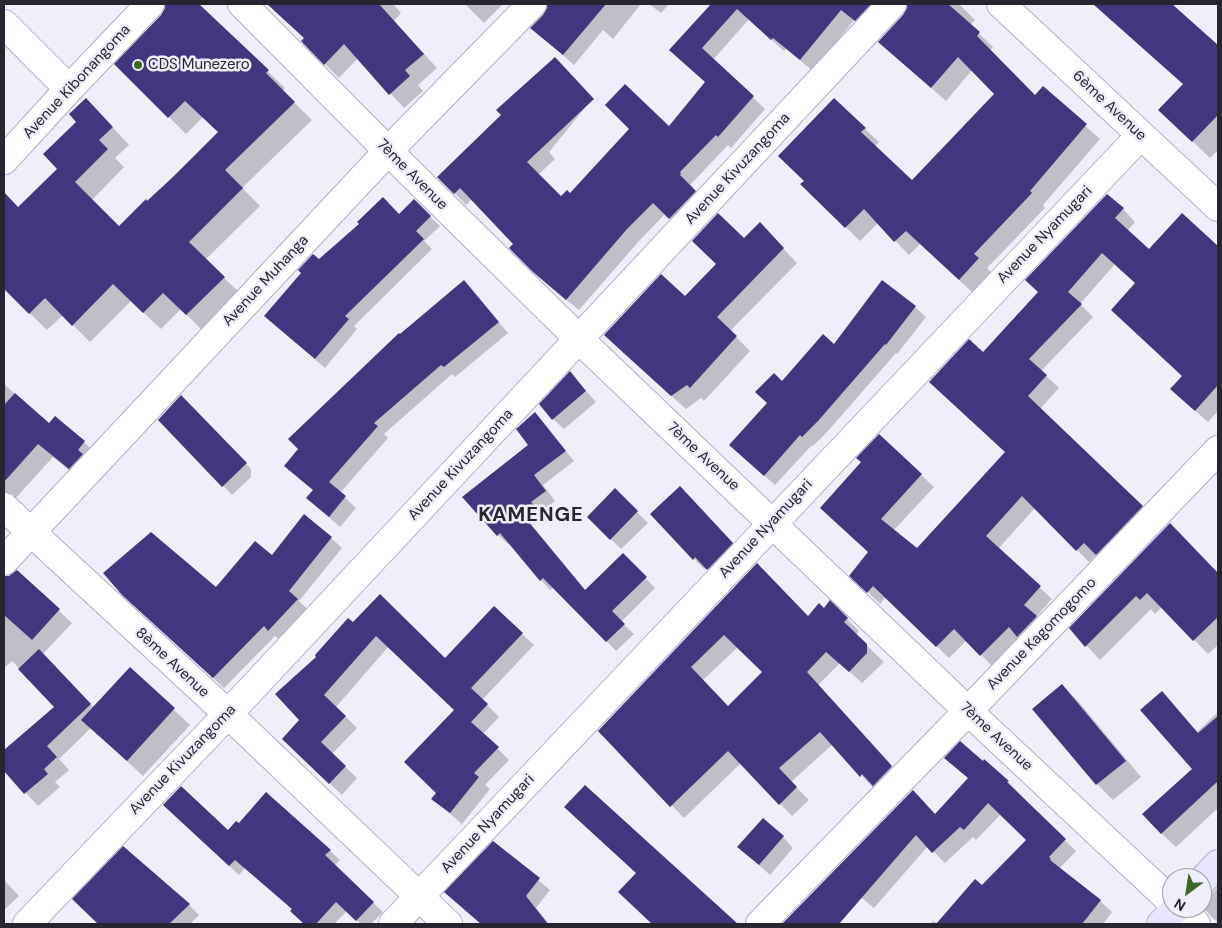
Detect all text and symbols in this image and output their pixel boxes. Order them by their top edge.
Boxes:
street label: Avenue Kibonangoma [19,21,135,143]
place label: CDS Munezero [148,56,250,74]
marker: CDS Munezero [132,59,144,71]
street label: 6ème Avenue [1068,67,1150,145]
street label: Avenue Kivuzangoma [682,109,794,229]
street label: 7ème Avenue [373,136,451,214]
street label: Avenue Nyamugari [994,182,1096,288]
street label: Avenue Muhanga [219,232,313,330]
street label: Avenue Kivuzangoma [405,405,517,525]
street label: 7ème Avenue [663,419,743,495]
street label: Avenue Nyamugari [715,476,817,582]
district label: KAMENGE [477,504,585,528]
street label: Avenue Kagomogomo [984,574,1100,694]
street label: 8ème Avenue [131,624,213,702]
street label: 7ème Avenue [956,699,1036,775]
street label: Avenue Kivuzangoma [126,701,240,819]
street label: Avenue Nyamugari [437,771,539,877]
north arrow [1162,868,1212,918]
text: N [1171,895,1189,915]

